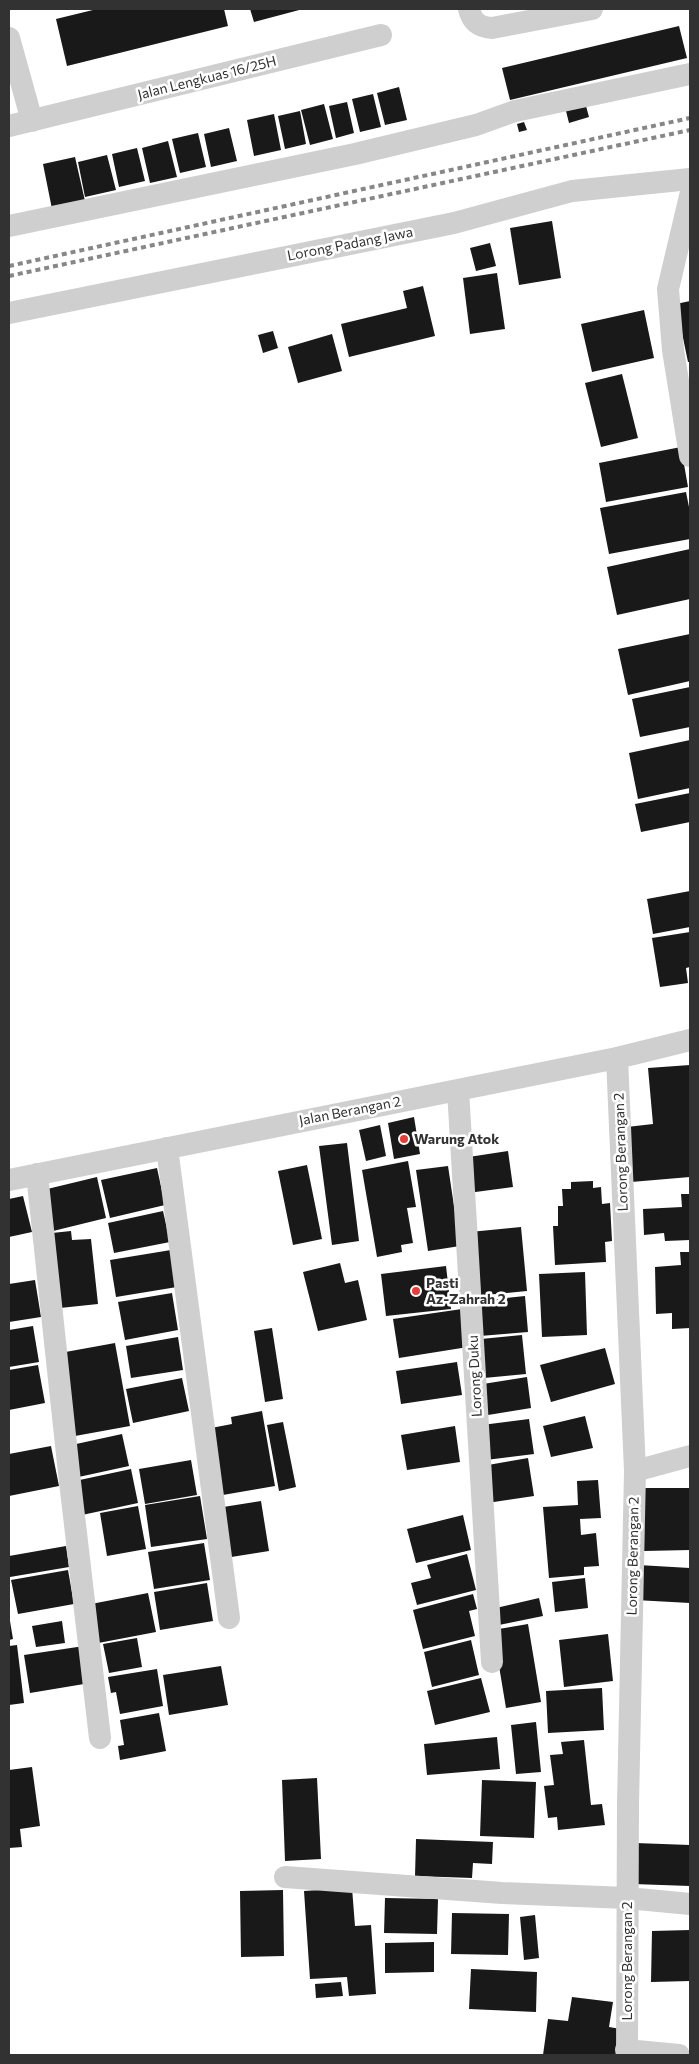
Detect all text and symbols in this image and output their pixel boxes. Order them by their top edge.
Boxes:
street label: Jalan Lengkuas 16/25H [136,53,278,103]
street label: Lorong Padang Jawa [286,224,414,264]
street label: Lorong Berangan 2 [611,1092,631,1212]
street label: Jalan Berangan 2 [298,1093,402,1129]
place label: Warung Atok [414,1131,499,1147]
marker: Warung Atok [398,1133,410,1145]
place label: Pasti Az-Zahrah 2 [426,1275,506,1308]
marker: Pasti Az-Zahrah 2 [410,1285,422,1297]
street label: Lorong Duku [464,1335,486,1417]
street label: Lorong Berangan 2 [624,1496,642,1616]
street label: Lorong Berangan 2 [619,1902,635,2020]

